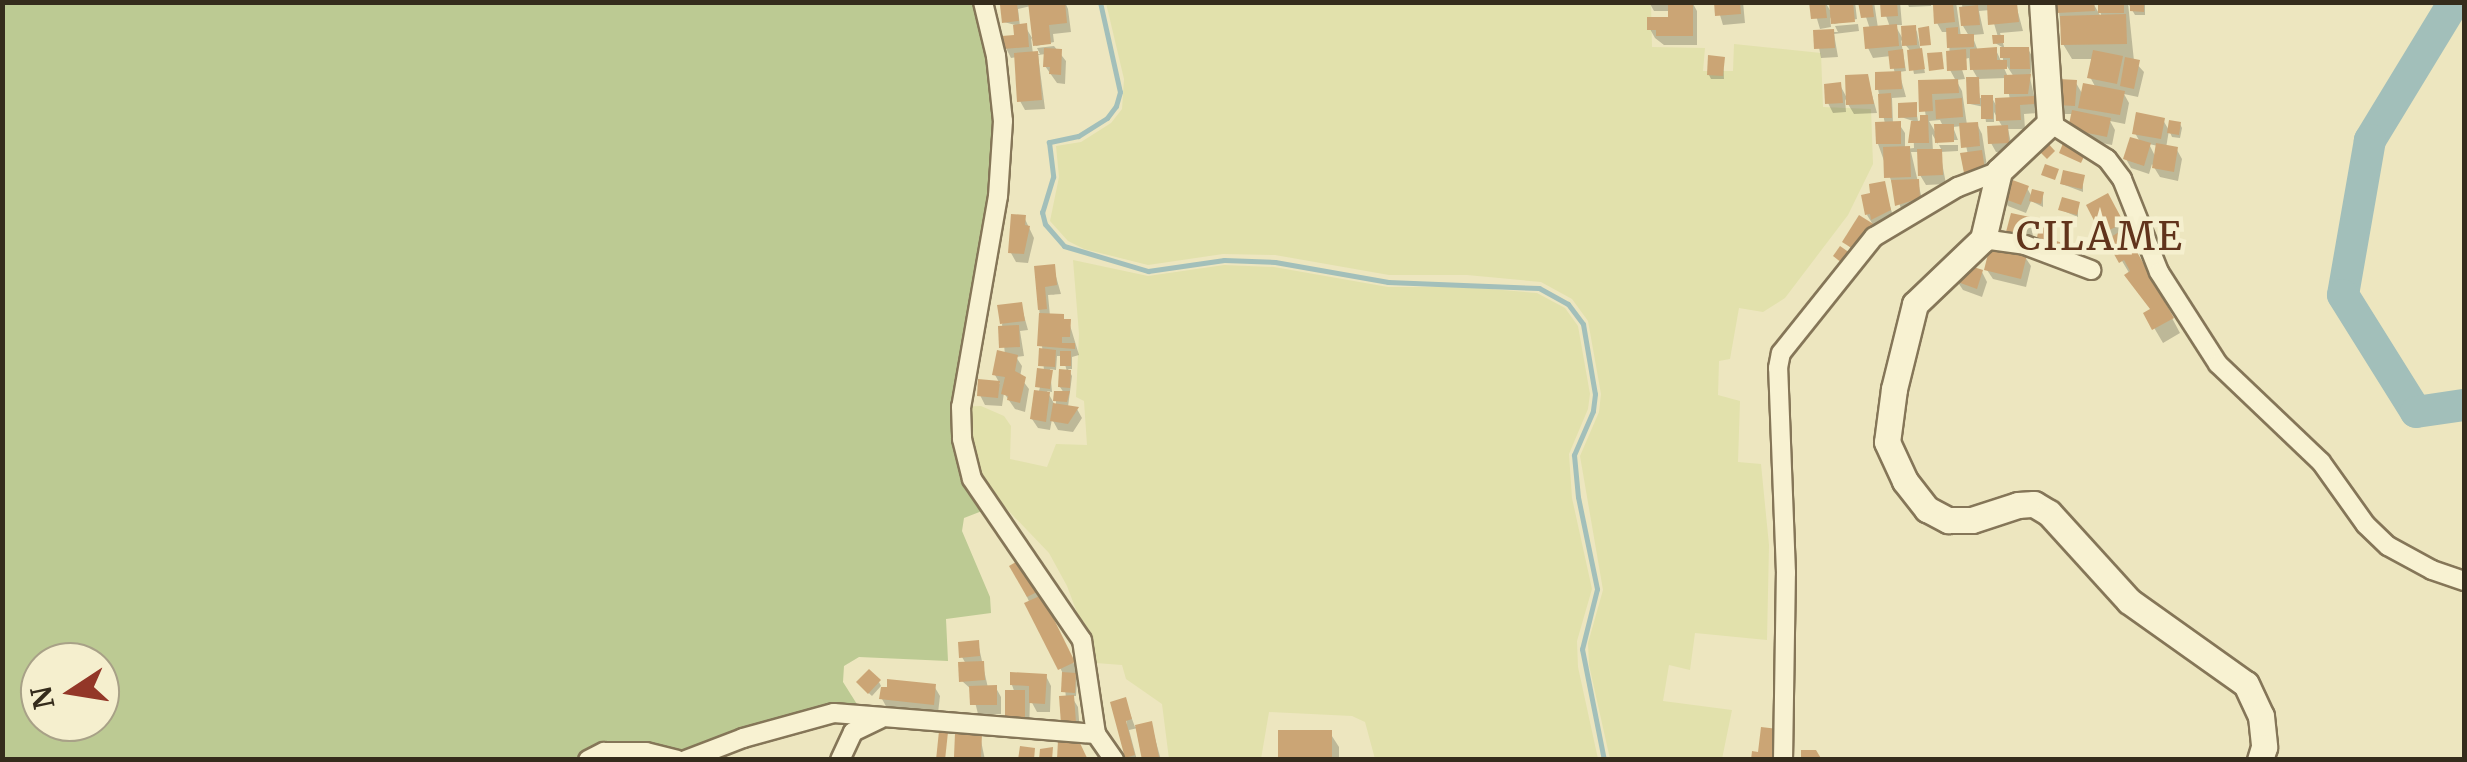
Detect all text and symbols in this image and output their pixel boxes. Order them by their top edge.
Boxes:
district label: CILAME [2016,214,2184,260]
north arrow [20,642,120,742]
text: N [23,683,63,712]

